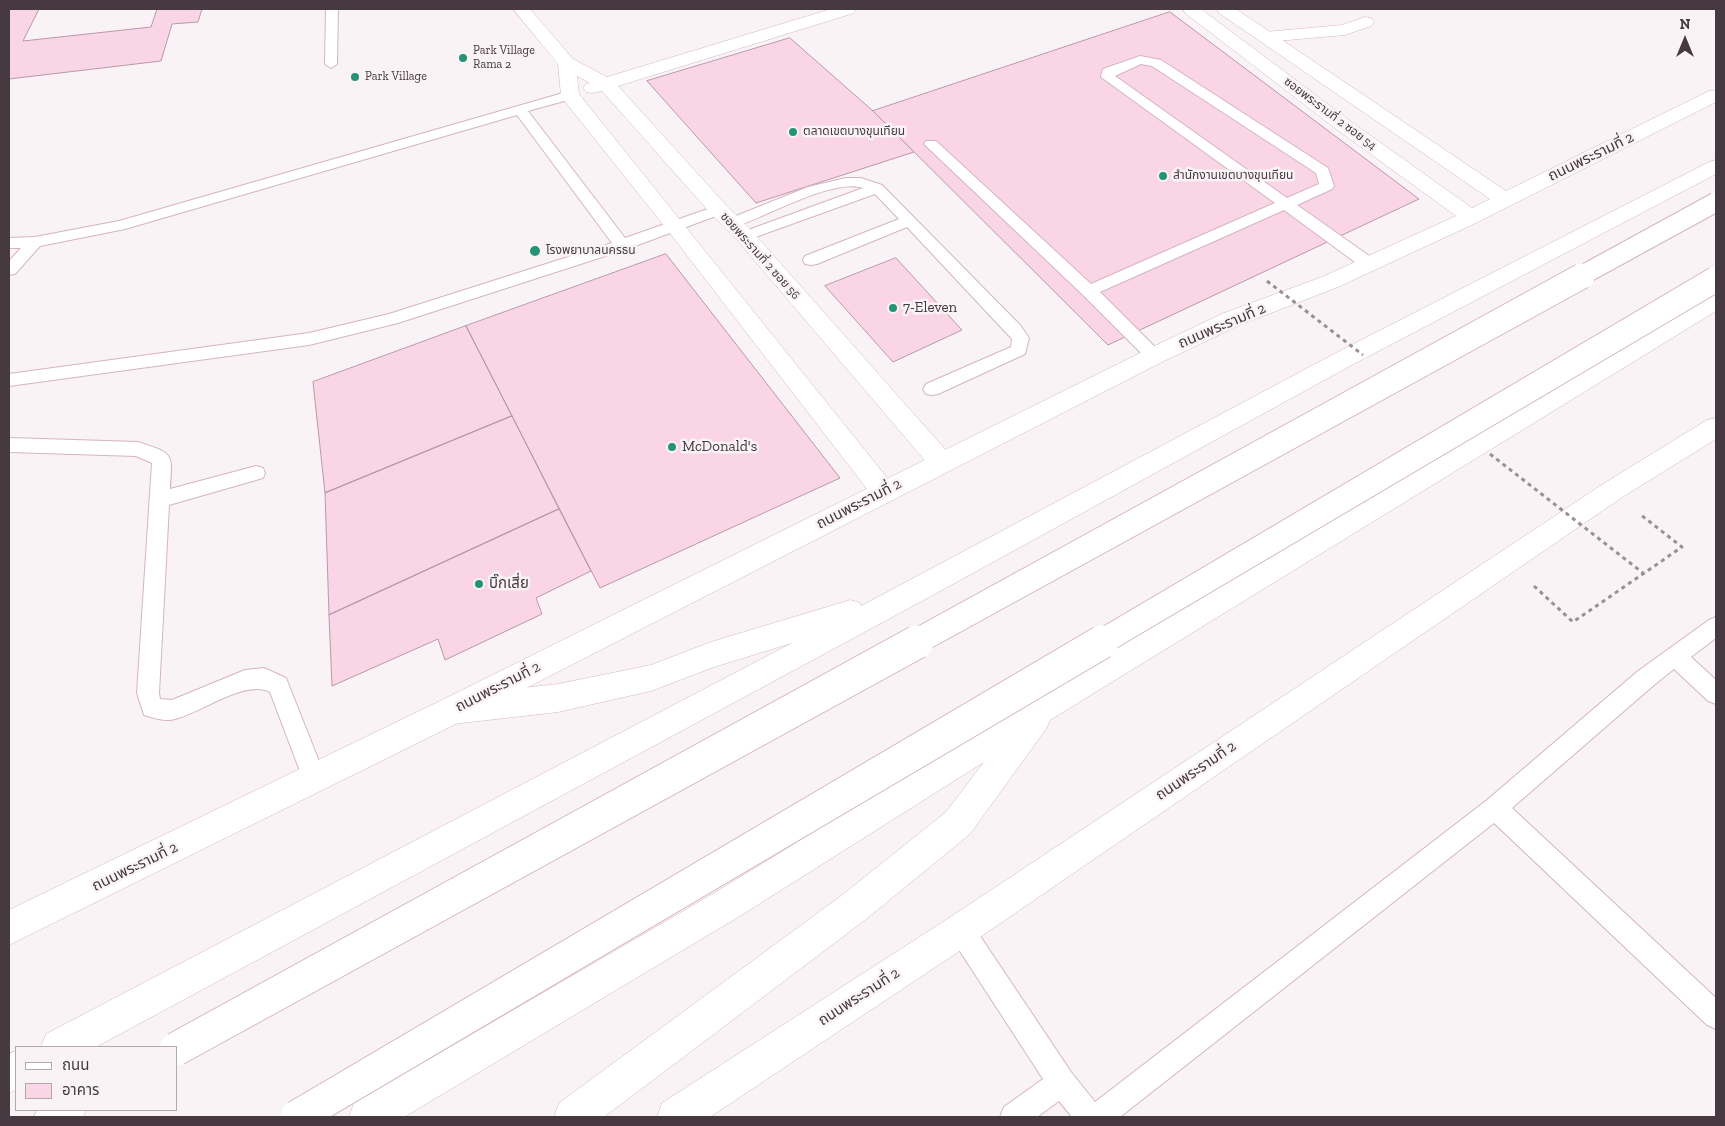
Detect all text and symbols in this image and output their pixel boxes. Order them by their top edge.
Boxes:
north arrow [1660,15,1710,65]
text: N [1680,16,1690,33]
place label: Park Village Rama 2 [473,44,535,72]
marker: Park Village Rama 2 [457,52,469,64]
place label: Park Village [365,70,427,84]
marker: Park Village [349,71,361,83]
street label: ซอยพระรามที่ 2 ซอย 54 [1281,75,1379,153]
place label: ตลาดเขตบางขุนเทียน [803,125,905,139]
marker: ตลาดเขตบางขุนเทียน [787,126,799,138]
street label: ถนนพระรามที่ 2 [1545,129,1637,185]
place label: สำนักงานเขตบางขุนเทียน [1173,169,1293,183]
marker: สำนักงานเขตบางขุนเทียน [1157,170,1169,182]
street label: ซอยพระรามที่ 2 ซอย 56 [717,210,803,302]
marker: โรงพยาบาลนครธน [528,244,542,258]
place label: โรงพยาบาลนครธน [546,244,636,258]
place label: 7-Eleven [903,299,957,317]
street label: ถนนพระรามที่ 2 [1176,300,1268,352]
marker: 7-Eleven [887,302,899,314]
place label: McDonald's [682,438,757,456]
marker: McDonald's [666,441,678,453]
street label: ถนนพระรามที่ 2 [813,475,905,533]
place label: บิ๊กเสี่ย [489,575,529,593]
marker: บิ๊กเสี่ย [473,578,485,590]
street label: ถนนพระรามที่ 2 [452,658,544,716]
street label: ถนนพระรามที่ 2 [1152,738,1240,804]
street label: ถนนพระรามที่ 2 [89,839,181,895]
street label: ถนนพระรามที่ 2 [815,964,903,1030]
legend [15,1046,178,1111]
text: ถนน [62,1056,89,1074]
text: อาคาร [62,1081,99,1099]

